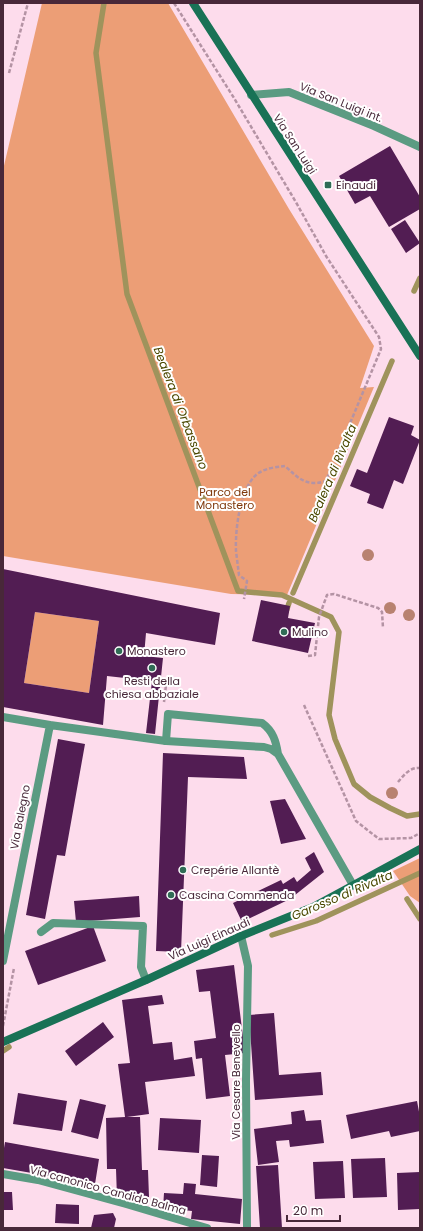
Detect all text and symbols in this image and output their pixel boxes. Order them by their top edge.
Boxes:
street label: Via San Luigi int. [297,78,385,126]
street label: Via San Luigi [269,111,321,178]
place label: Einaudi [336,177,376,193]
marker: Einaudi [323,180,333,190]
water label: Bealera di Orbassano [150,344,212,472]
water label: Bealera di Rivalta [304,422,360,524]
park label: Parco del Monastero [196,484,254,513]
place label: Mulino [292,624,328,640]
marker: Mulino [279,627,289,637]
place label: Monastero [127,643,186,659]
marker: Monastero [114,646,124,656]
marker: Resti della chiesa abbaziale [147,663,157,673]
place label: Resti della chiesa abbaziale [105,673,199,702]
street label: Via Balegno [6,783,34,851]
place label: Crepérie Allantè [191,862,280,878]
marker: Crepérie Allantè [178,865,188,875]
water label: Garosso di Rivalta [289,866,395,924]
place label: Cascina Commenda [179,887,294,903]
marker: Cascina Commenda [166,890,176,900]
street label: Via Luigi Einaudi [166,914,253,964]
street label: Via Cesare Benevello [228,1024,244,1140]
street label: Via canonico Candido Balma [28,1161,188,1219]
scale bar [287,1197,340,1223]
text: 20 m [293,1202,323,1219]

